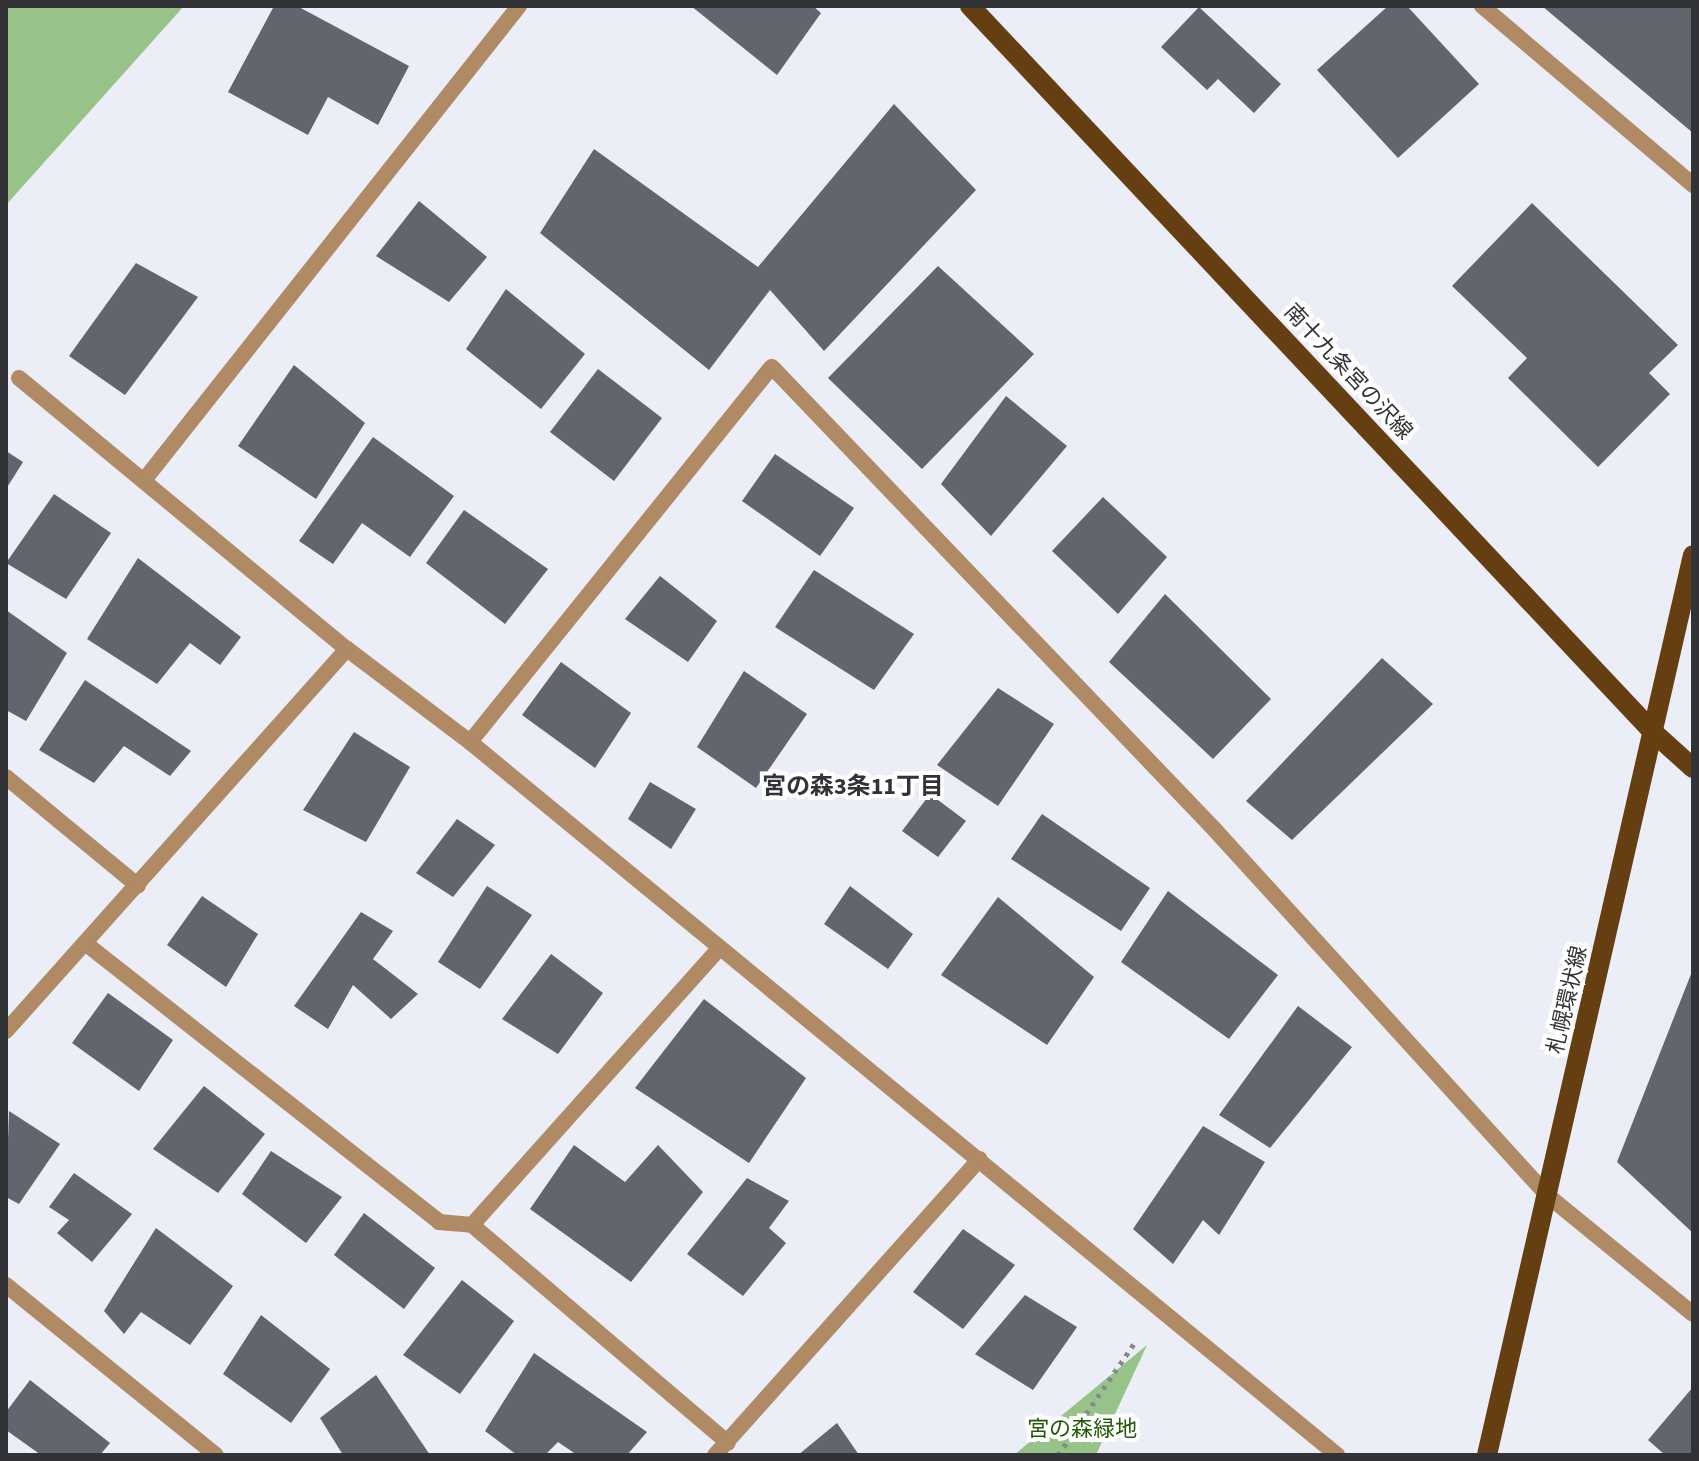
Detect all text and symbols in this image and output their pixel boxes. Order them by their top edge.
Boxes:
street label: 南十九条宮の沢線 [1278,299,1418,445]
district label: 宮の森3条11丁目 [762,773,944,801]
street label: 札幌環状線 [1543,943,1593,1057]
park label: 宮の森緑地 [1027,1417,1137,1443]

